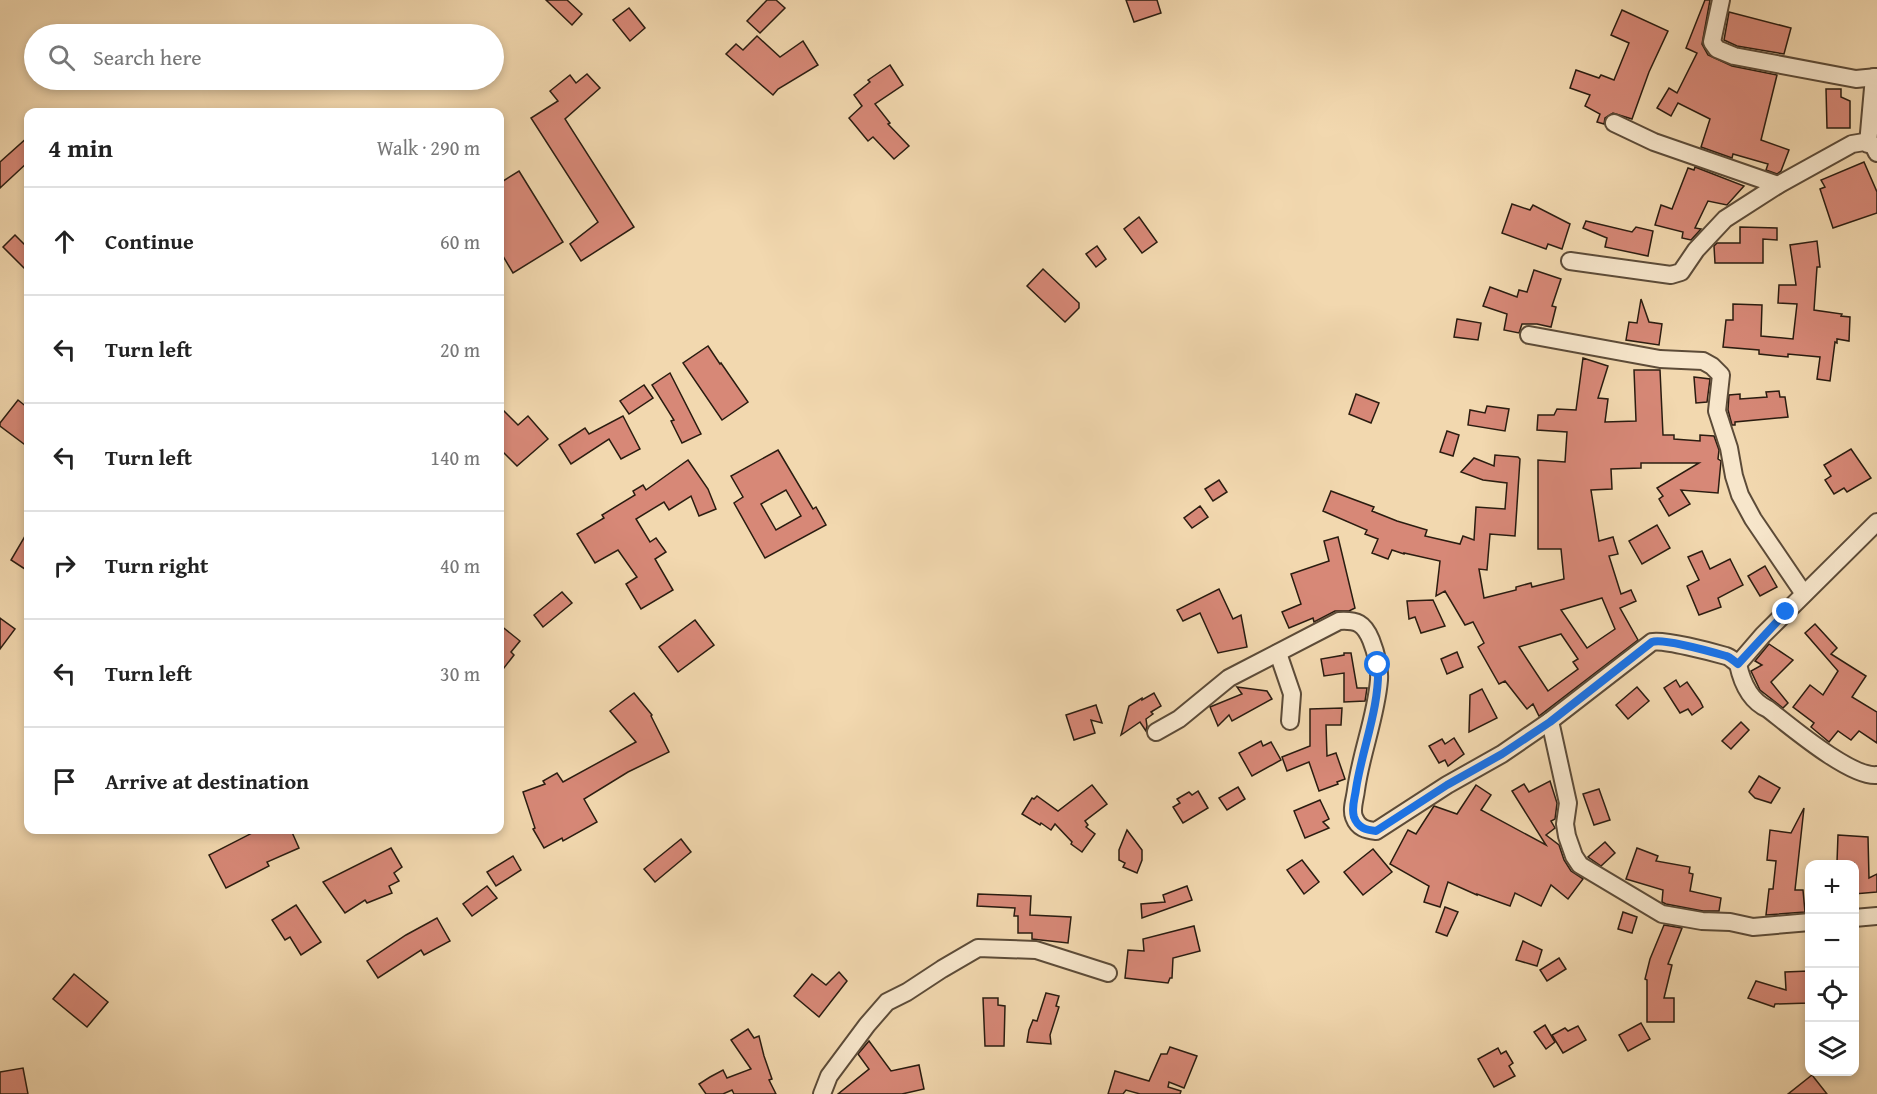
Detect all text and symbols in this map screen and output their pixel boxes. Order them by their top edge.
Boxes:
search box [24,24,504,90]
icon: search [45,41,78,74]
text: Search here [93,41,202,73]
text: 4 min [48,128,113,167]
text: Walk · 290 m [377,133,480,162]
icon: ahead [48,225,81,258]
text: Continue [105,225,194,257]
text: 60 m [440,227,480,256]
icon: left [48,333,81,366]
text: Turn left [105,333,192,365]
text: 20 m [440,335,480,364]
icon: left [48,441,81,474]
text: Turn left [105,441,192,473]
text: 140 m [430,443,480,472]
icon: right [48,549,81,582]
text: Turn right [105,549,208,581]
text: 40 m [440,551,480,580]
route end [1772,598,1798,624]
route start [1364,651,1390,677]
icon: left [48,657,81,690]
text: Turn left [105,657,192,689]
text: 30 m [440,659,480,688]
icon: arrive [48,765,81,798]
text: Arrive at destination [105,765,309,797]
map controls [1805,860,1859,1076]
button: + [1805,860,1859,914]
button: − [1805,914,1859,968]
button: locate [1805,968,1859,1022]
button: layers [1805,1022,1859,1076]

